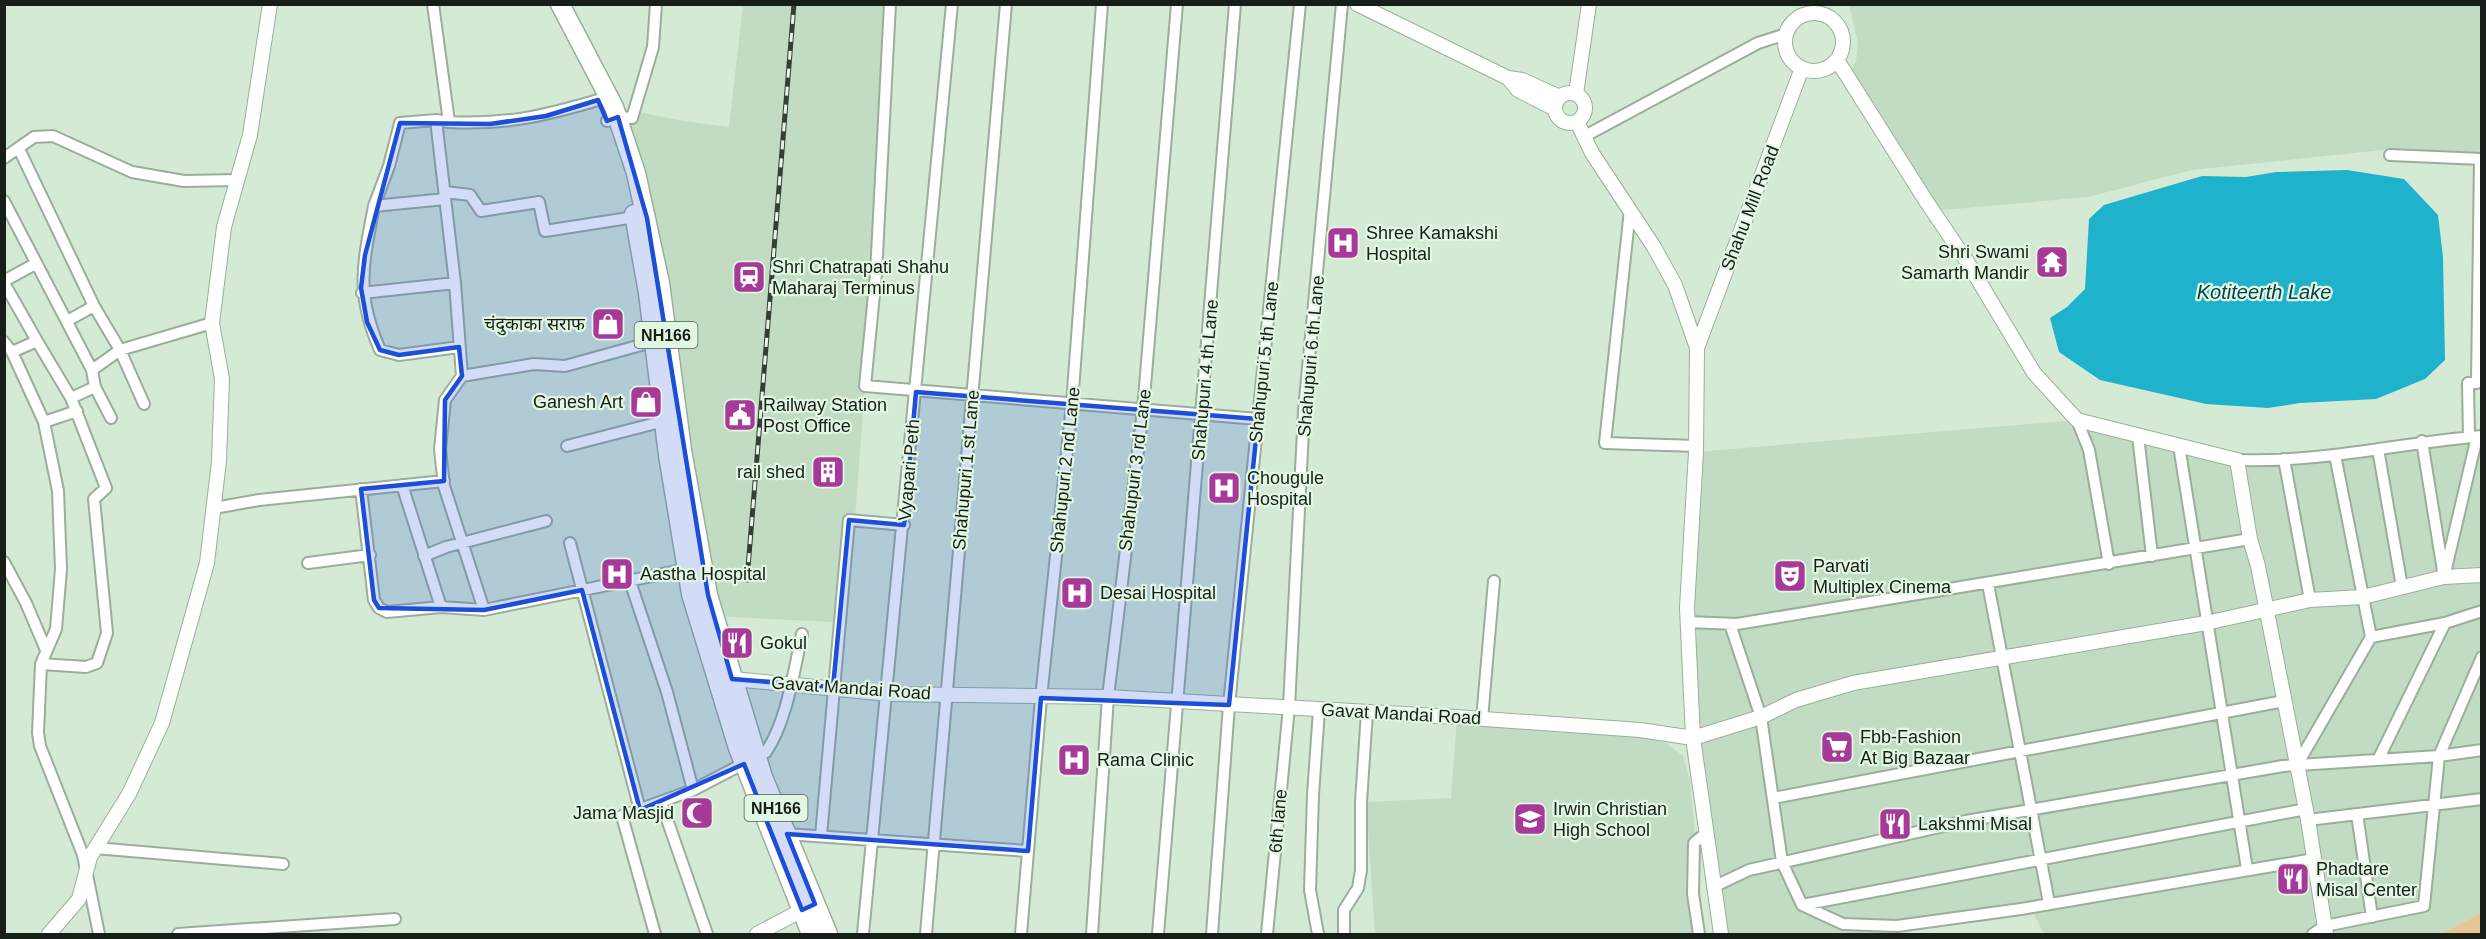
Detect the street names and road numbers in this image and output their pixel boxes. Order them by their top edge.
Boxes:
street label: Shahu Mill Road [1717,143,1783,273]
street label: Shahupuri 6 th Lane [1294,274,1328,438]
street label: Shahupuri 5 th Lane [1246,280,1282,444]
street label: Shahupuri 4 th Lane [1188,298,1222,462]
road number: NH166 [634,322,698,348]
street label: Shahupuri 2 nd Lane [1046,386,1084,554]
street label: Shahupuri 3 rd Lane [1115,388,1155,552]
street label: Shahupuri 1 st Lane [949,389,983,551]
street label: Vyapari Peth [895,418,923,522]
street label: Gavat Mandai Road [770,672,932,704]
street label: Gavat Mandai Road [1321,700,1481,728]
street label: 6th lane [1265,788,1291,854]
road number: NH166 [744,795,808,821]

